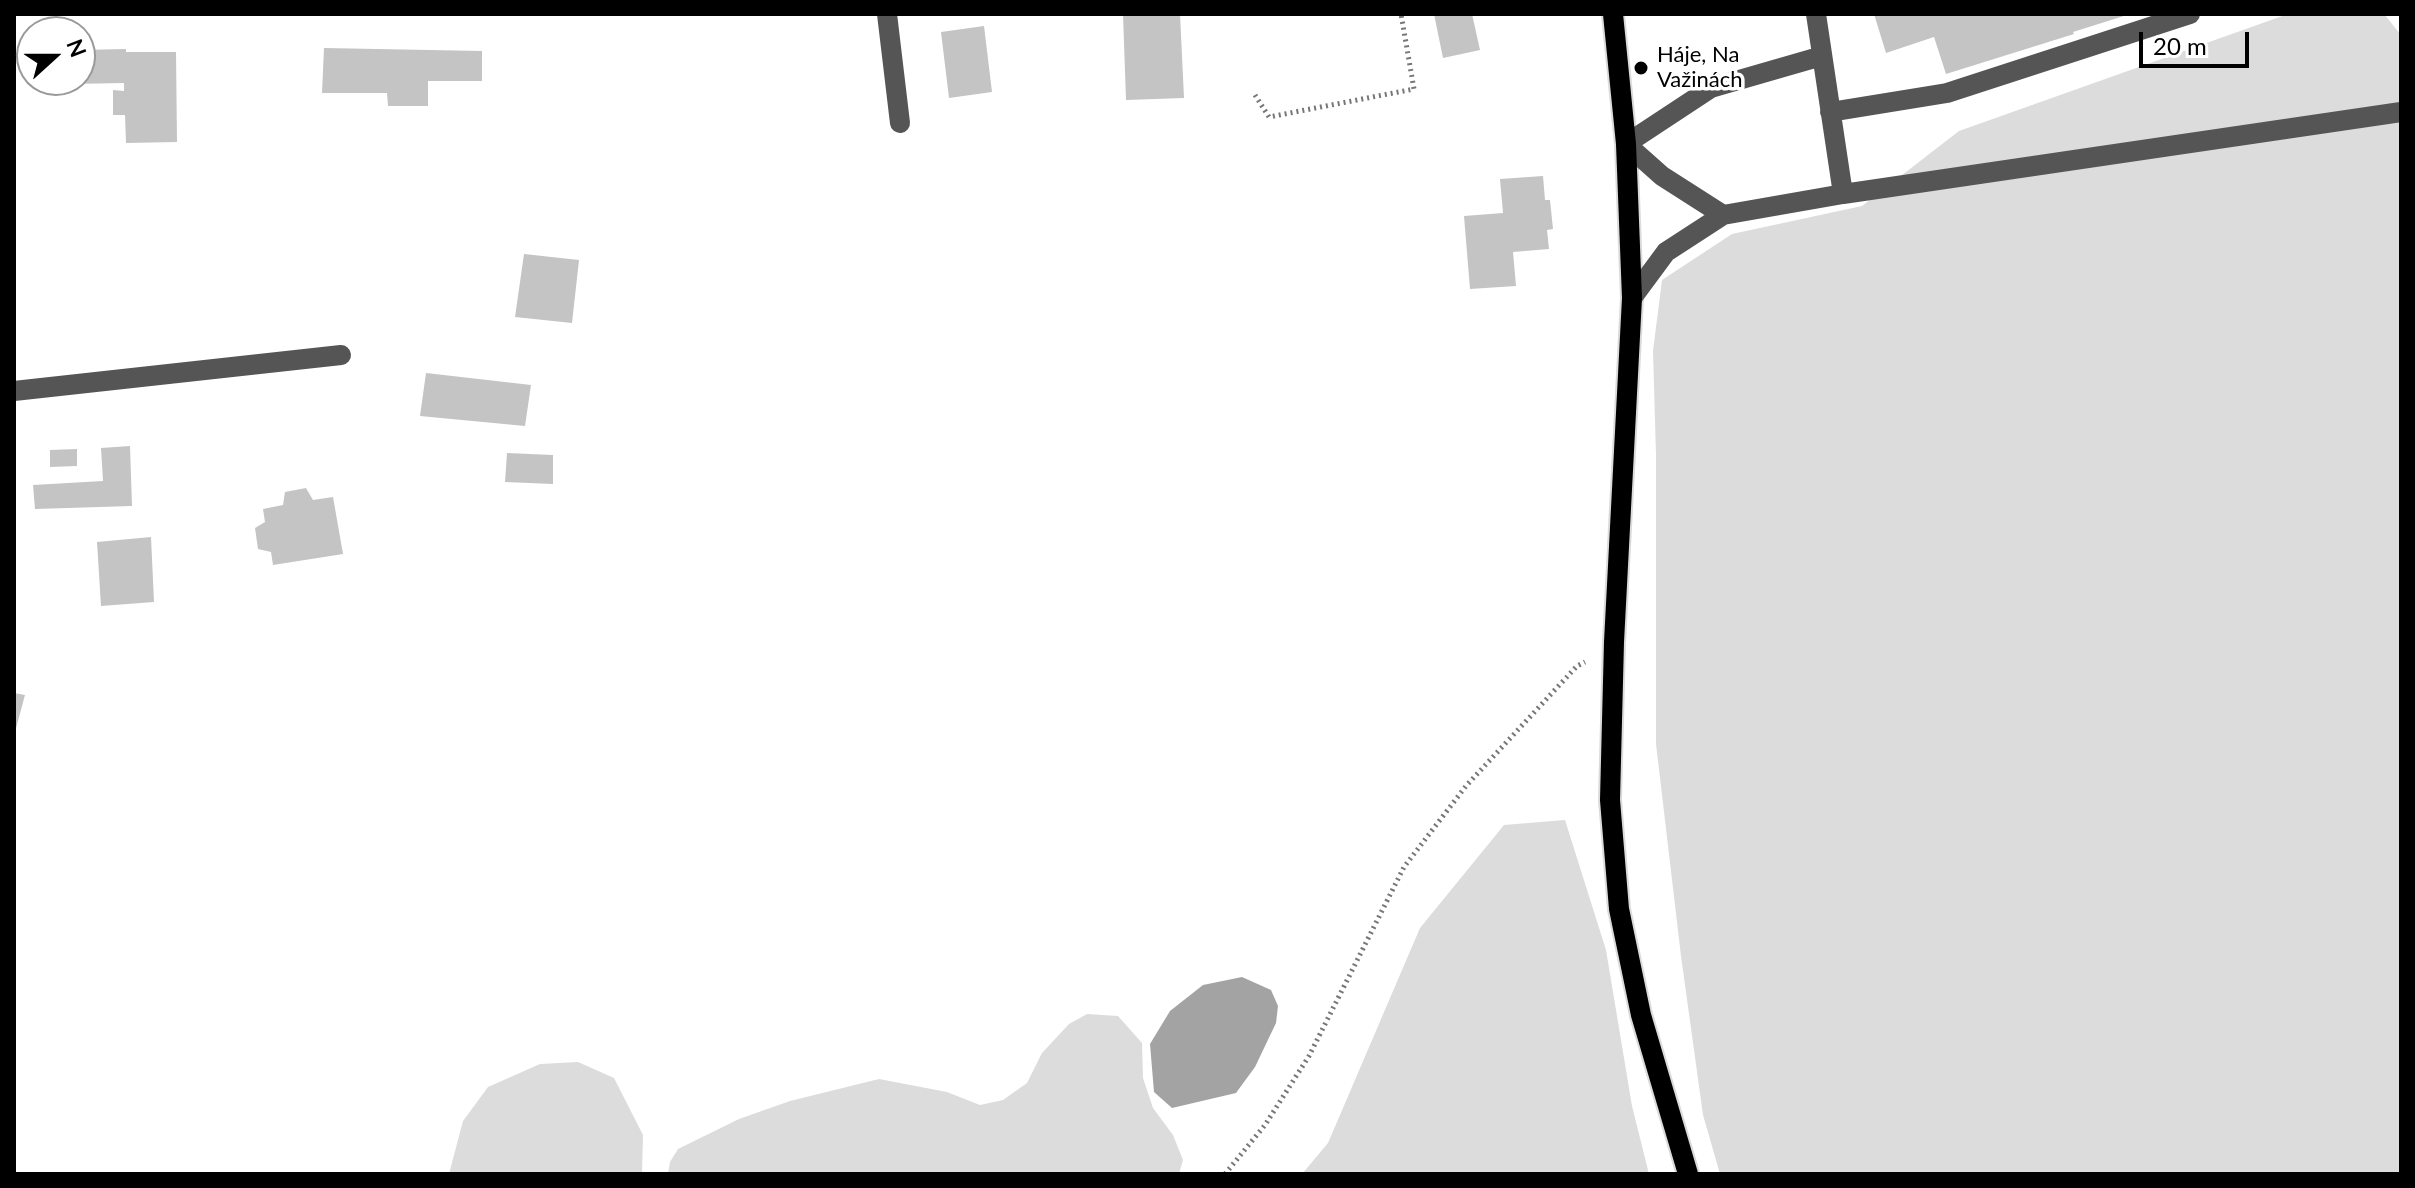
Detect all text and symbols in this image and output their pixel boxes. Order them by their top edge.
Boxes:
north arrow [16,16,96,96]
scale bar [2143,16,2253,66]
text: 20 m [2153,31,2207,60]
text: N [61,35,93,61]
place label: Háje, Na Važinách [1657,42,1742,94]
marker: Háje, Na Važinách [1632,59,1650,77]

